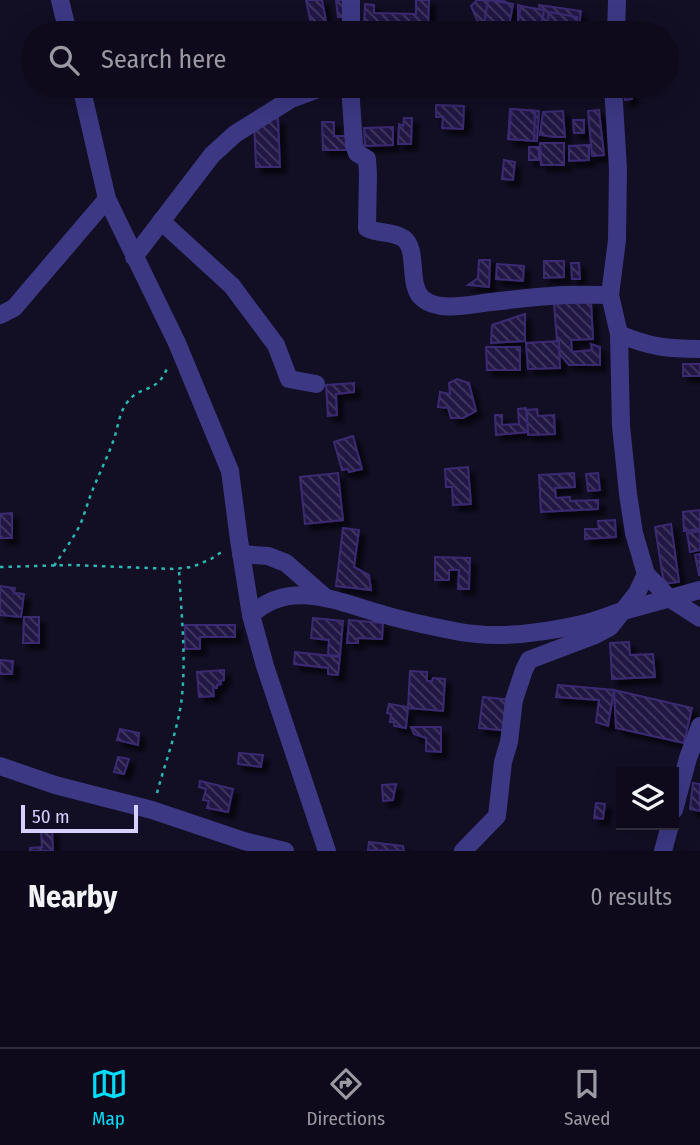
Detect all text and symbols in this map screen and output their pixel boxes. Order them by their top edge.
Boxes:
search box [21,21,679,98]
icon: search [45,41,83,79]
text: Search here [101,44,226,75]
map controls [616,767,679,830]
button: layers [616,767,679,830]
scale bar [21,802,138,834]
text: 50 m [32,805,70,828]
text: Nearby [28,879,117,915]
text: 0 results [591,883,672,911]
tab: Map [90,1065,128,1130]
tab: Directions [307,1065,385,1130]
tab: Saved [564,1065,610,1130]

